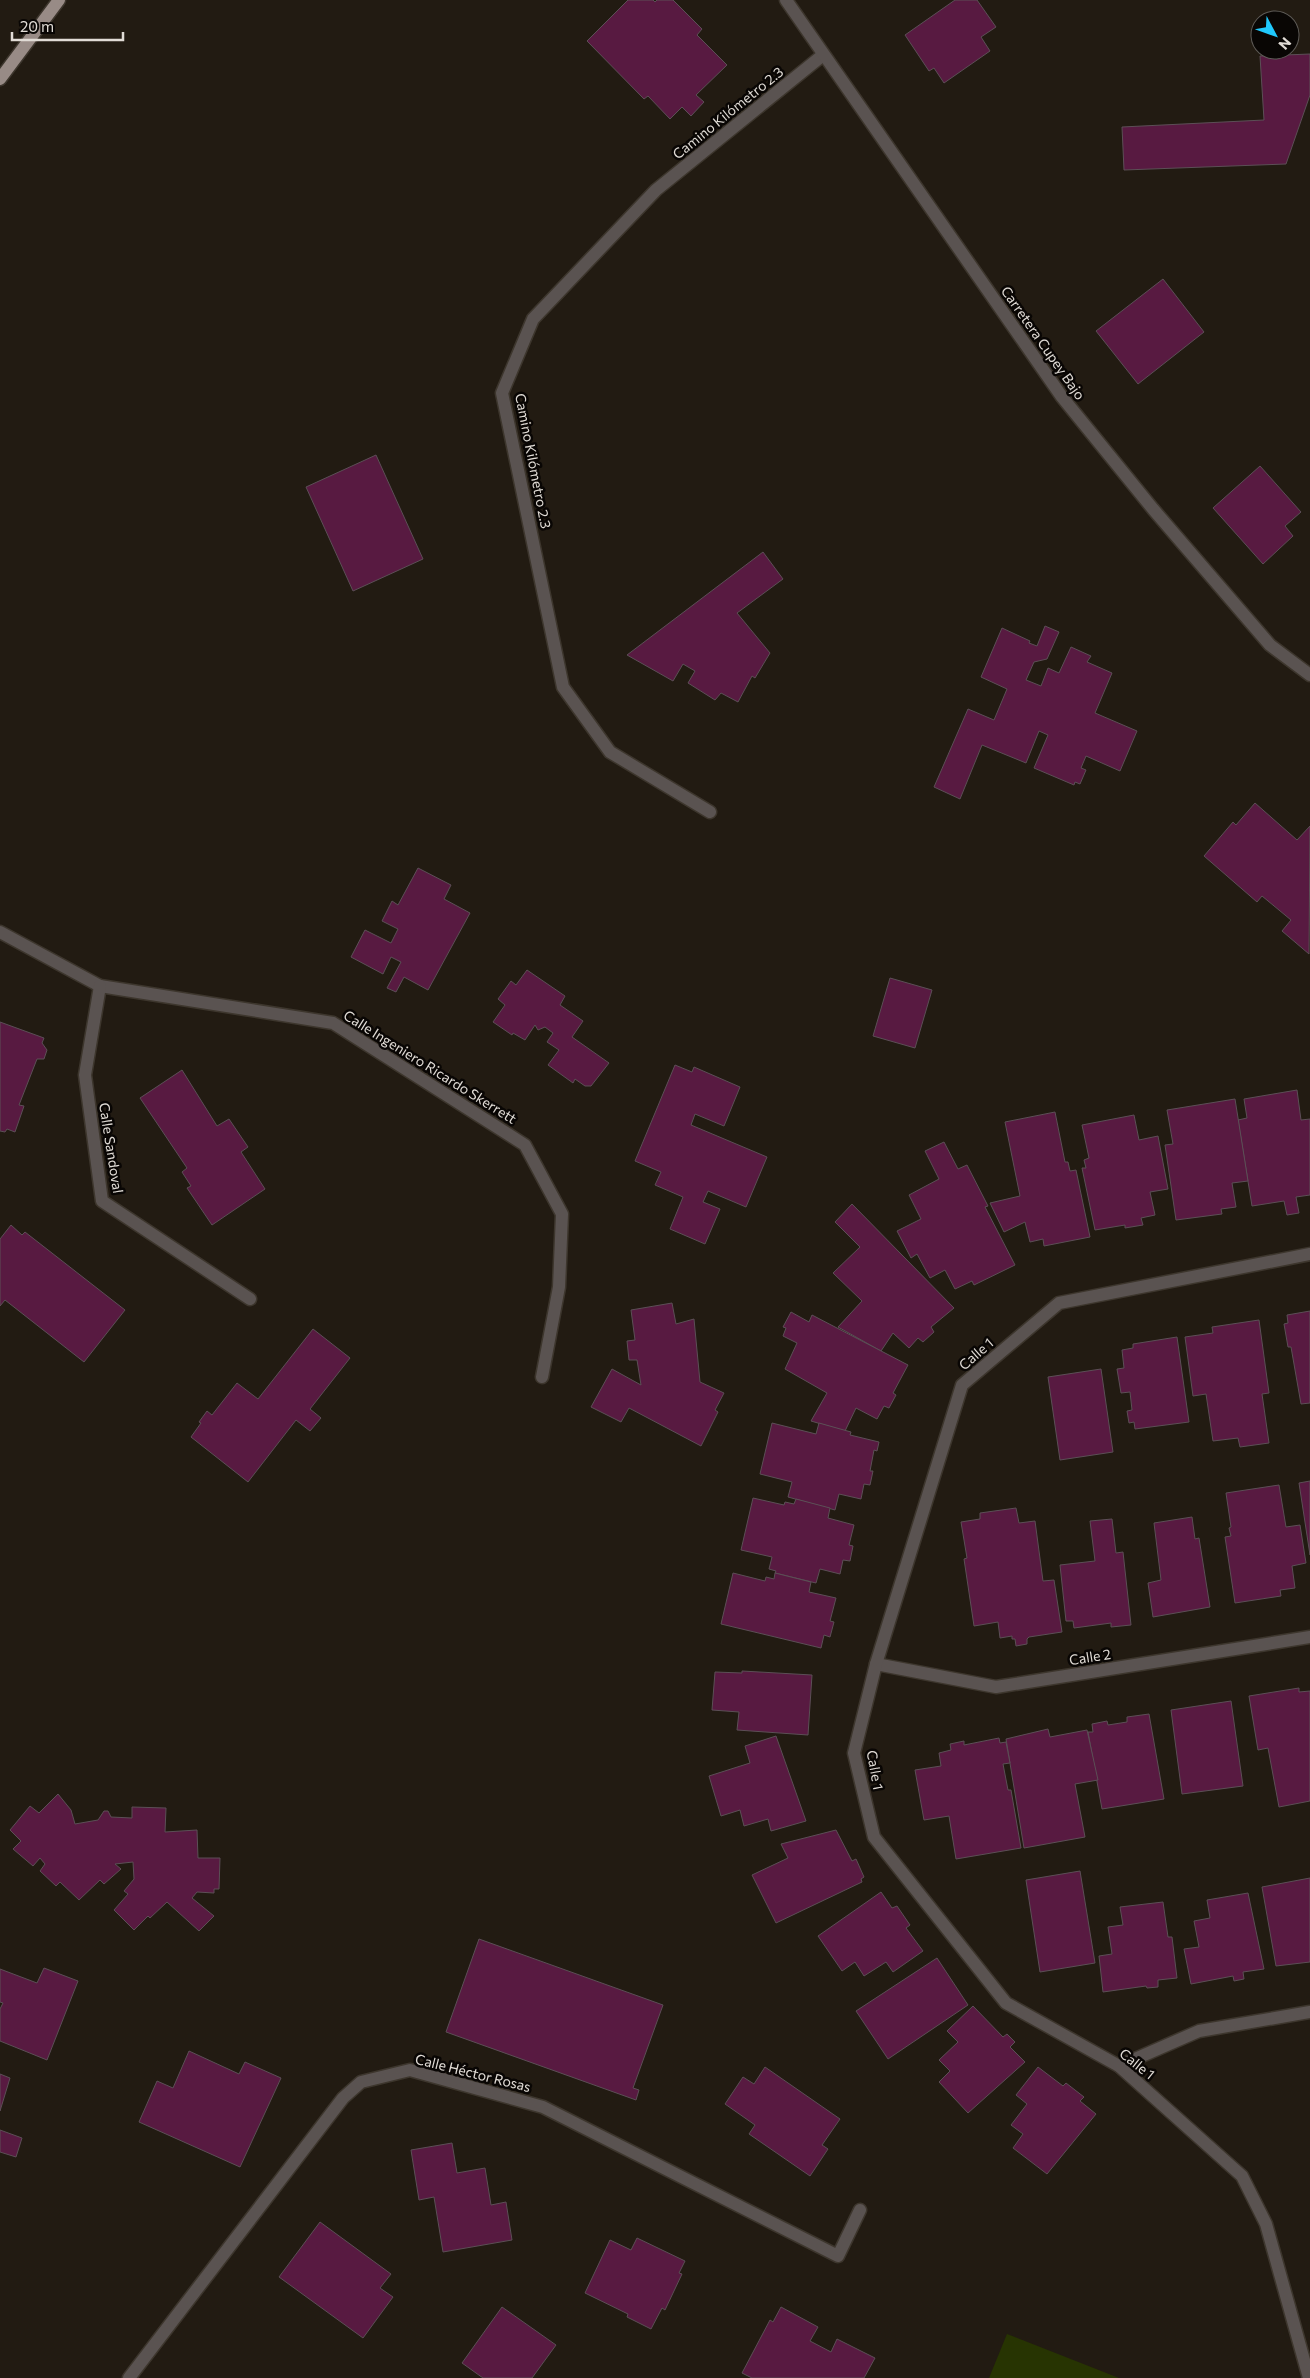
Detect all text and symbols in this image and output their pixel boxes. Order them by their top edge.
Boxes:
scale bar [12,10,124,42]
north arrow [1250,10,1300,60]
text: 20 m [20,17,54,35]
text: N [1275,34,1295,53]
street label: Camino Kilómetro 2.3 [669,63,786,162]
street label: Carretera Cupey Bajo [998,283,1089,403]
street label: Camino Kilómetro 2.3 [512,392,555,530]
street label: Calle Ingeniero Ricardo Skerrett [341,1006,520,1127]
street label: Calle Sandoval [96,1101,127,1195]
street label: Calle 1 [955,1334,996,1373]
street label: Calle 2 [1068,1645,1112,1668]
street label: Calle 1 [864,1749,887,1791]
street label: Calle 1 [1116,2045,1158,2083]
street label: Calle Héctor Rosas [414,2050,533,2095]

